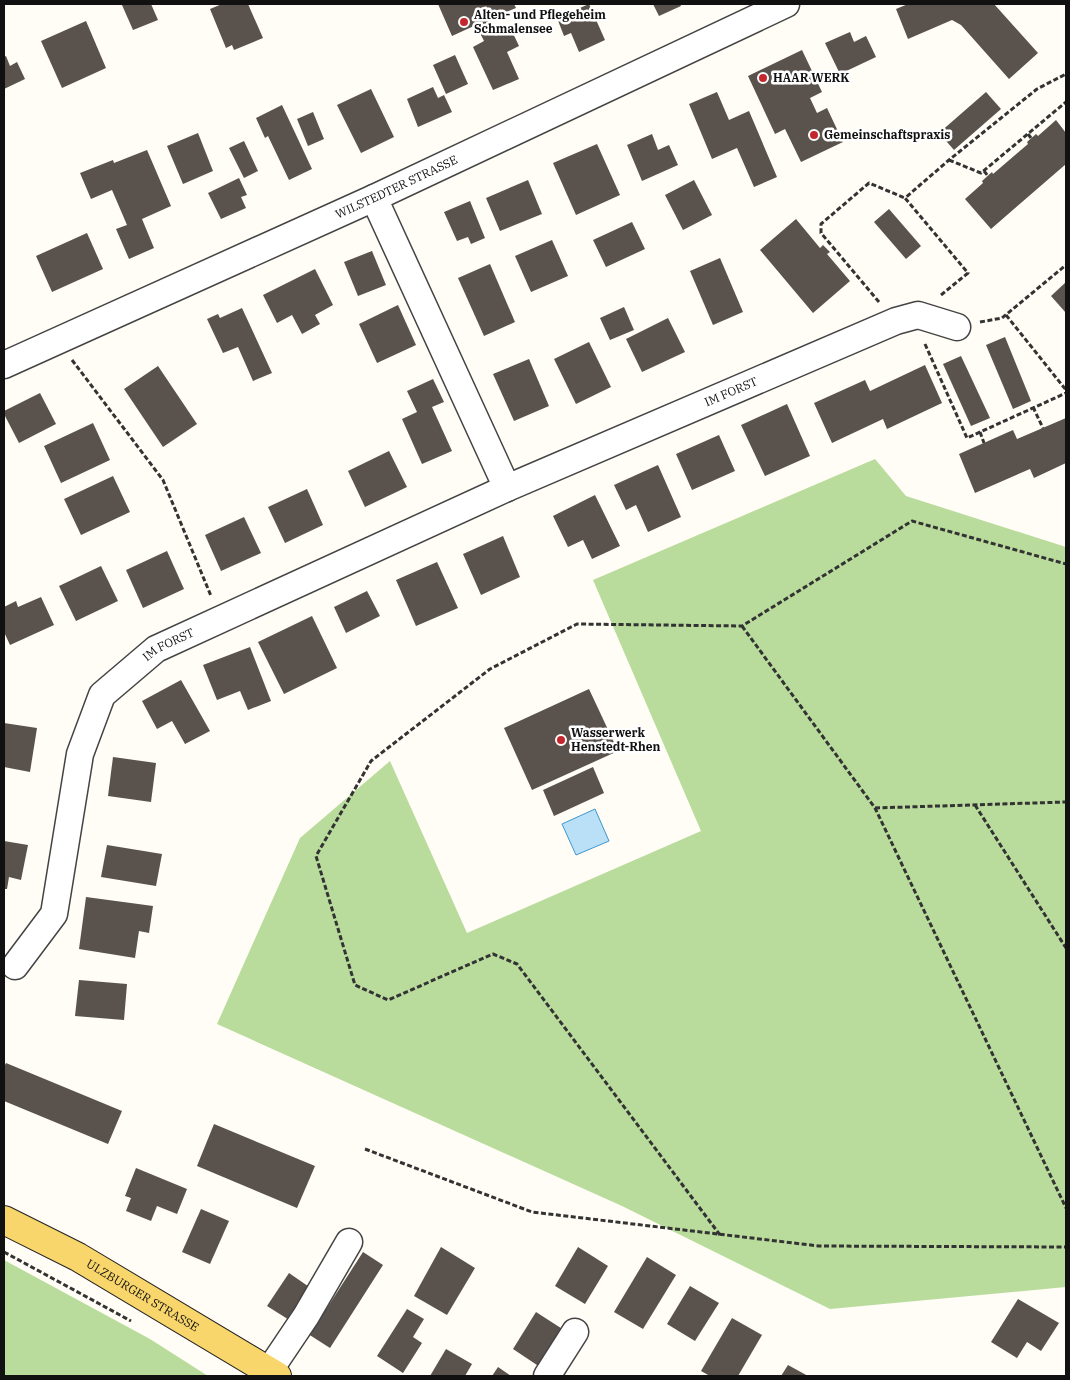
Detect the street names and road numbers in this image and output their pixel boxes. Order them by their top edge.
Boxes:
street label: WILSTEDTER STRASSE [333,152,460,221]
street label: IM FORST [702,373,760,409]
street label: IM FORST [139,625,196,664]
street label: ULZBURGER STRASSE [84,1256,202,1335]

